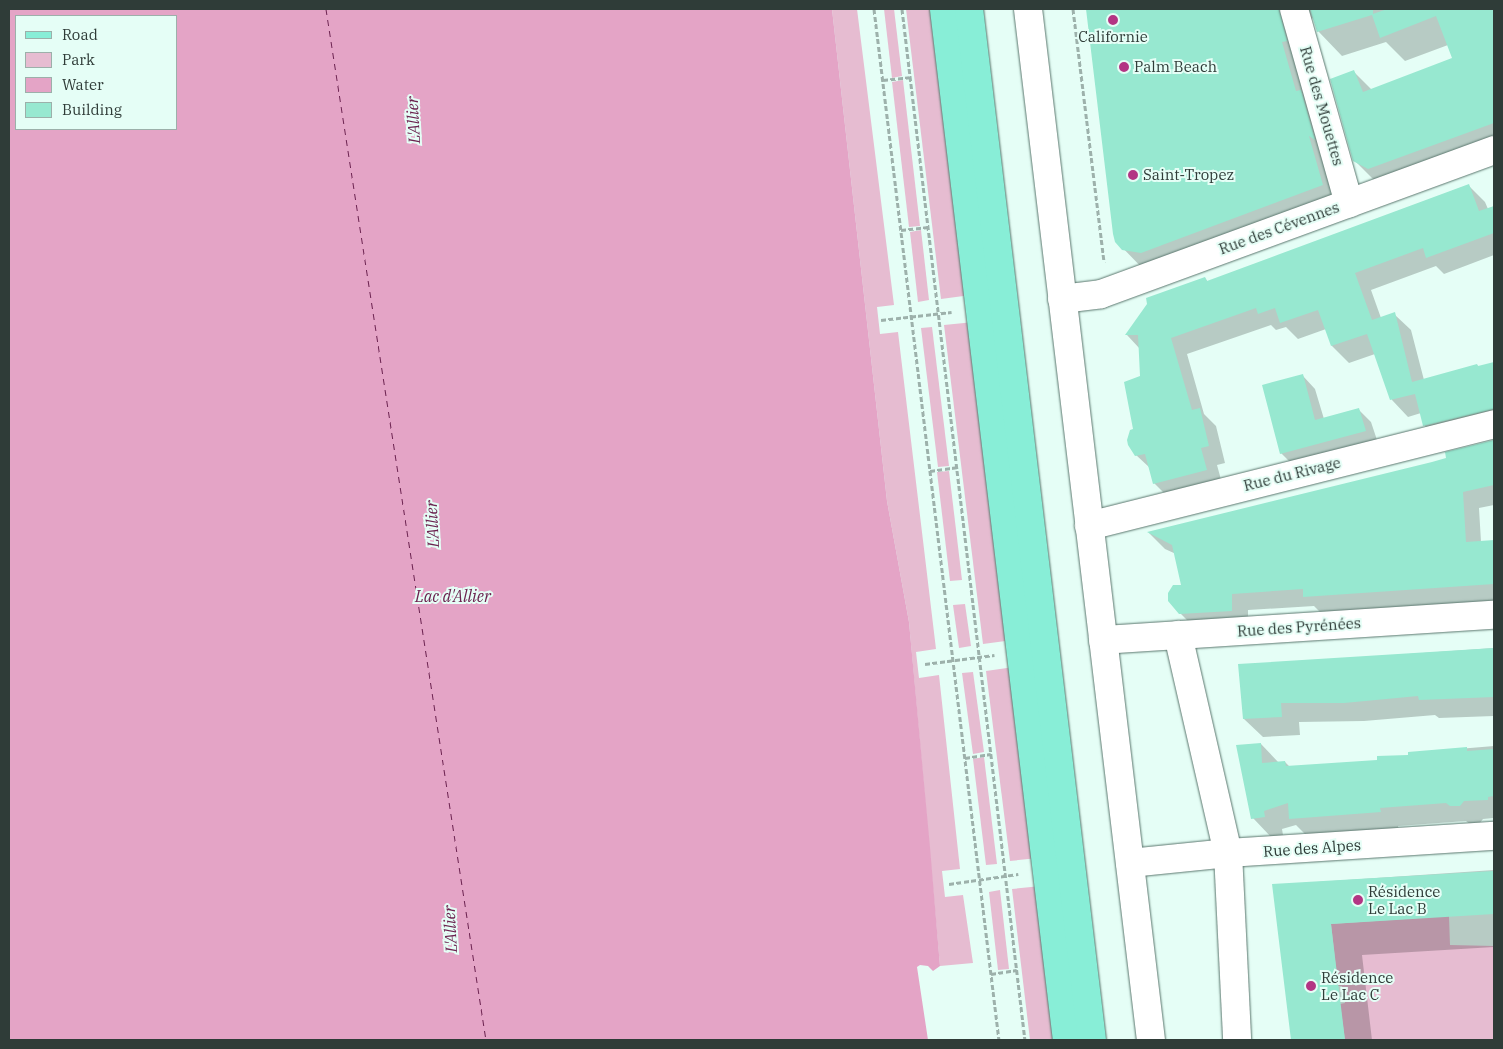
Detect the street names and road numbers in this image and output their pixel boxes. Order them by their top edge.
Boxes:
street label: Rue des Mouettes [1296,44,1348,168]
street label: Rue des Cévennes [1216,198,1342,258]
street label: Rue du Rivage [1242,453,1342,495]
street label: Rue des Pyrénées [1236,614,1362,640]
street label: Rue des Alpes [1262,836,1362,860]

